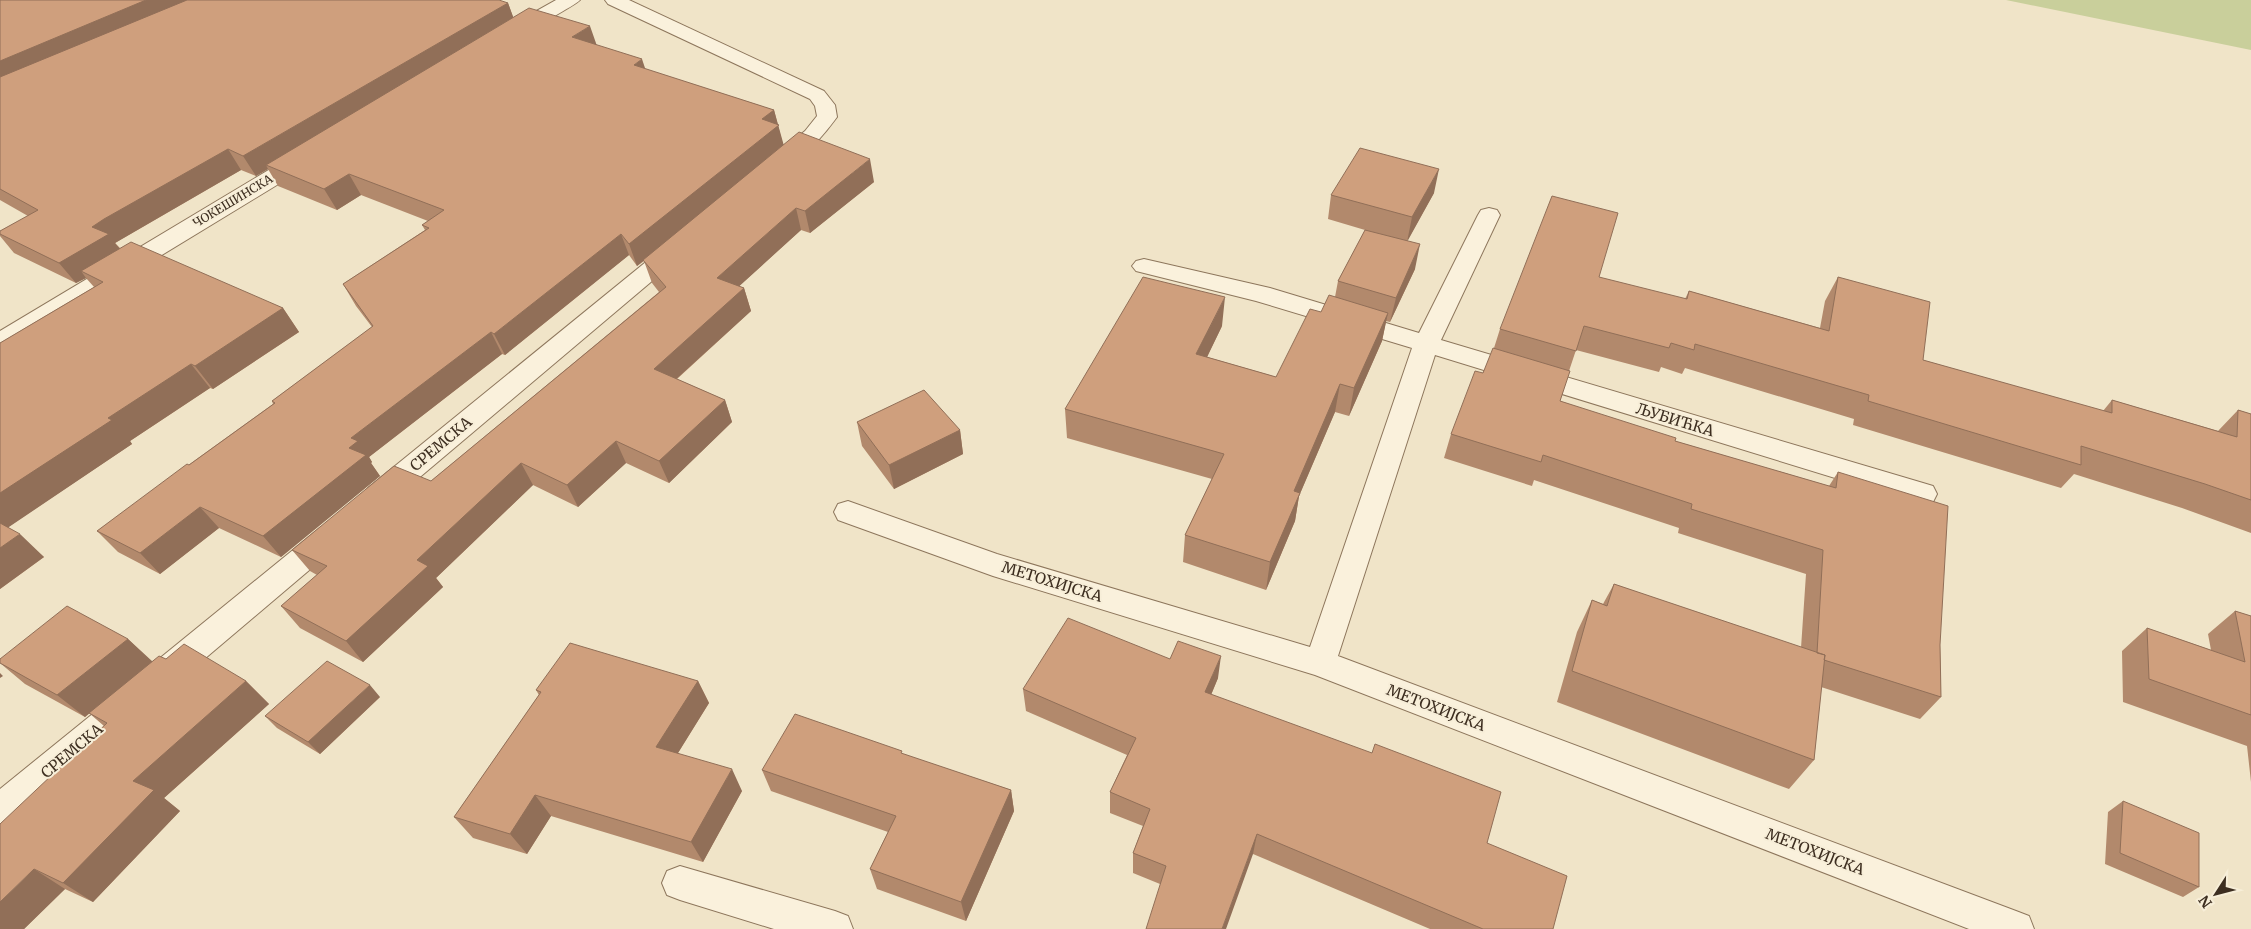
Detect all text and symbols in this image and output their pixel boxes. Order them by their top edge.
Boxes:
street label: ЧОКЕШИНСКА [190,171,276,230]
street label: ЉУБИЋКА [1634,399,1717,441]
street label: СРЕМСКА [406,412,476,475]
street label: МЕТОХИЈСКА [999,557,1105,606]
street label: МЕТОХИЈСКА [1384,680,1489,735]
street label: СРЕМСКА [37,719,107,782]
street label: МЕТОХИЈСКА [1763,824,1868,879]
north arrow [2191,869,2241,919]
text: N [2195,892,2216,911]

